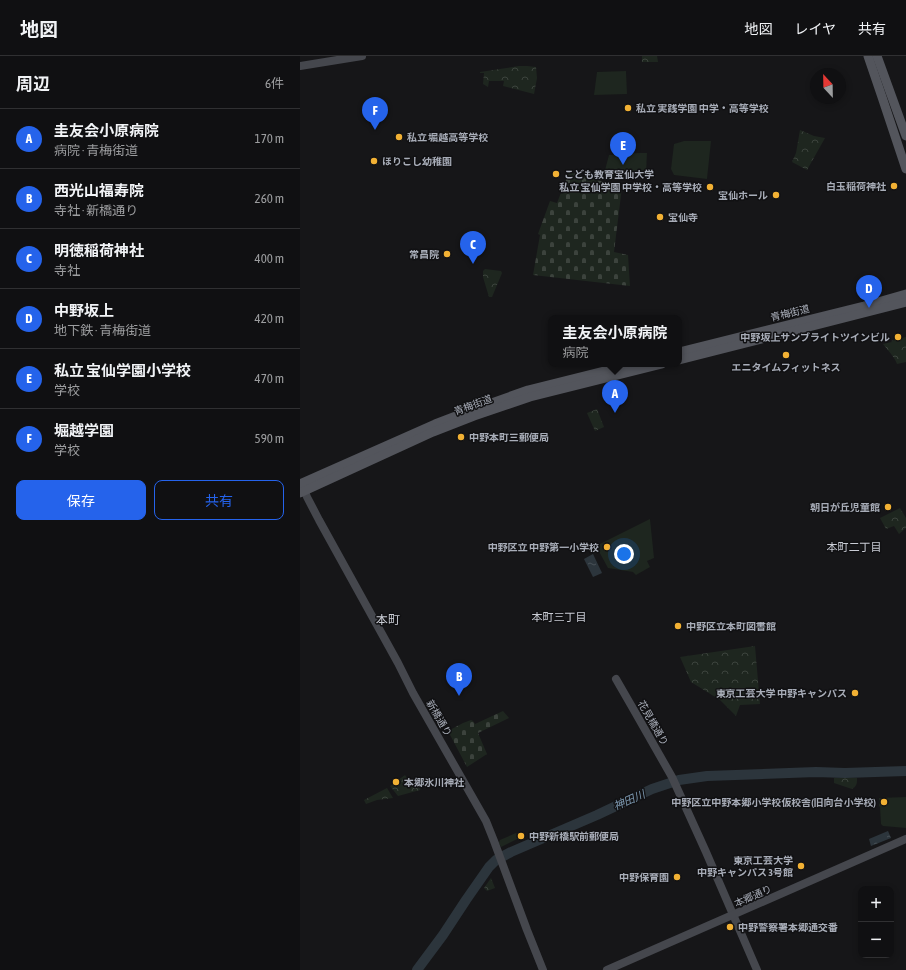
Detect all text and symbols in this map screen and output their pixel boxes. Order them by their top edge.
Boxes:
text: 地図 [20,18,58,40]
text: 地図 [744,21,772,37]
text: レイヤ [794,21,836,37]
text: 共有 [858,21,886,37]
north arrow [810,68,846,104]
text: 周辺 [16,74,50,94]
text: 6件 [265,76,284,91]
pin: F [362,97,388,130]
marker: 私立 実践学園 中学・高等学校 [623,103,633,113]
place label: 私立 実践学園 中学・高等学校 [636,103,769,114]
text: 圭友会小原病院 [54,122,159,139]
text: A [26,131,32,146]
text: 170 m [255,131,284,146]
marker: 私立 堀越高等学校 [394,132,404,142]
place label: 私立 堀越高等学校 [407,132,488,143]
pin: E [610,132,636,165]
text: 病院 · 青梅街道 [54,143,138,158]
marker: ほりこし幼稚園 [369,156,379,166]
place label: ほりこし幼稚園 [382,156,452,167]
marker: こども教育宝仙大学 [551,169,561,179]
place label: こども教育宝仙大学 [564,169,654,180]
place label: 白玉稲荷神社 [826,181,887,192]
marker: 白玉稲荷神社 [889,181,899,191]
text: 西光山福寿院 [54,182,144,199]
place label: 私立 宝仙学園 中学校・高等学校 [559,182,702,193]
marker: 私立 宝仙学園 中学校・高等学校 [705,182,715,192]
place label: 宝仙ホール [718,190,768,201]
marker: 宝仙ホール [771,190,781,200]
text: B [26,191,32,206]
text: 260 m [255,191,284,206]
text: 寺社 · 新橋通り [54,203,138,218]
marker: 宝仙寺 [655,212,665,222]
place label: 宝仙寺 [668,212,698,223]
pin: C [460,231,486,264]
text: 明徳稲荷神社 [54,242,144,259]
place label: 常昌院 [409,249,439,260]
marker: 常昌院 [442,249,452,259]
text: C [26,251,32,266]
text: 400 m [255,251,284,266]
text: 寺社 [54,263,80,278]
pin: D [856,275,882,308]
text: 中野坂上 [54,302,114,319]
street label: 青梅街道 [769,303,811,323]
text: D [25,311,33,326]
text: 420 m [255,311,284,326]
popup [548,315,682,367]
text: 地下鉄 · 青梅街道 [54,323,151,338]
text: 圭友会小原病院 [562,324,668,341]
place label: 中野坂上サンブライトツインビル [740,332,890,343]
marker: 中野坂上サンブライトツインビル [893,332,903,342]
text: 病院 [562,345,589,360]
marker: エニタイムフィットネス [781,350,791,360]
text: 私立 宝仙学園小学校 [54,362,191,379]
place label: エニタイムフィットネス [732,362,841,373]
text: E [26,371,32,386]
text: 470 m [255,371,284,386]
pin: A [602,380,628,413]
text: 学校 [54,383,80,398]
street label: 青梅街道 [452,393,494,417]
text: 堀越学園 [54,422,114,439]
text: F [26,431,32,446]
text: 590 m [255,431,284,446]
marker: 中野本町三郵便局 [456,432,466,442]
place label: 中野本町三郵便局 [469,432,549,443]
text: 学校 [54,443,80,458]
button: 保存 [16,480,146,520]
button: 共有 [154,480,284,520]
place label: 朝日が丘児童館 [810,502,880,513]
marker: 朝日が丘児童館 [883,502,893,512]
district label: 本町二丁目 [827,541,882,553]
place label: 中野区立 中野第一小学校 [488,542,599,553]
marker: 中野区立 中野第一小学校 [602,542,612,552]
your location [614,544,634,564]
district label: 本町三丁目 [532,611,587,623]
district label: 本町 [376,613,400,627]
marker: 中野区立本町図書館 [673,621,683,631]
place label: 中野区立本町図書館 [686,621,776,632]
pin: B [446,663,472,696]
place label: 東京工芸大学 中野キャンパス [716,688,847,699]
marker: 東京工芸大学 中野キャンパス [850,688,860,698]
street label: 新橋通り [424,698,454,738]
street label: 花見橋通り [636,699,670,747]
marker: 本郷氷川神社 [391,777,401,787]
place label: 本郷氷川神社 [403,777,465,788]
water label: 神田川 [611,787,647,812]
place label: 中野区立中野本郷小学校仮校舎(旧向台小学校) [671,797,876,808]
marker: 中野区立中野本郷小学校仮校舎(旧向台小学校) [879,797,889,807]
marker: 中野新橋駅前郵便局 [516,831,526,841]
place label: 中野新橋駅前郵便局 [529,831,619,842]
place label: 東京工芸大学 中野キャンパス 3号館 [697,855,793,878]
marker: 東京工芸大学 中野キャンパス 3号館 [796,861,806,871]
place label: 中野保育園 [619,872,669,883]
marker: 中野保育園 [672,872,682,882]
street label: 本郷通り [732,883,774,909]
map controls [858,886,894,958]
button: + [858,886,894,922]
marker: 中野警察署本郷通交番 [725,922,735,932]
place label: 中野警察署本郷通交番 [738,922,838,933]
button: − [858,922,894,958]

